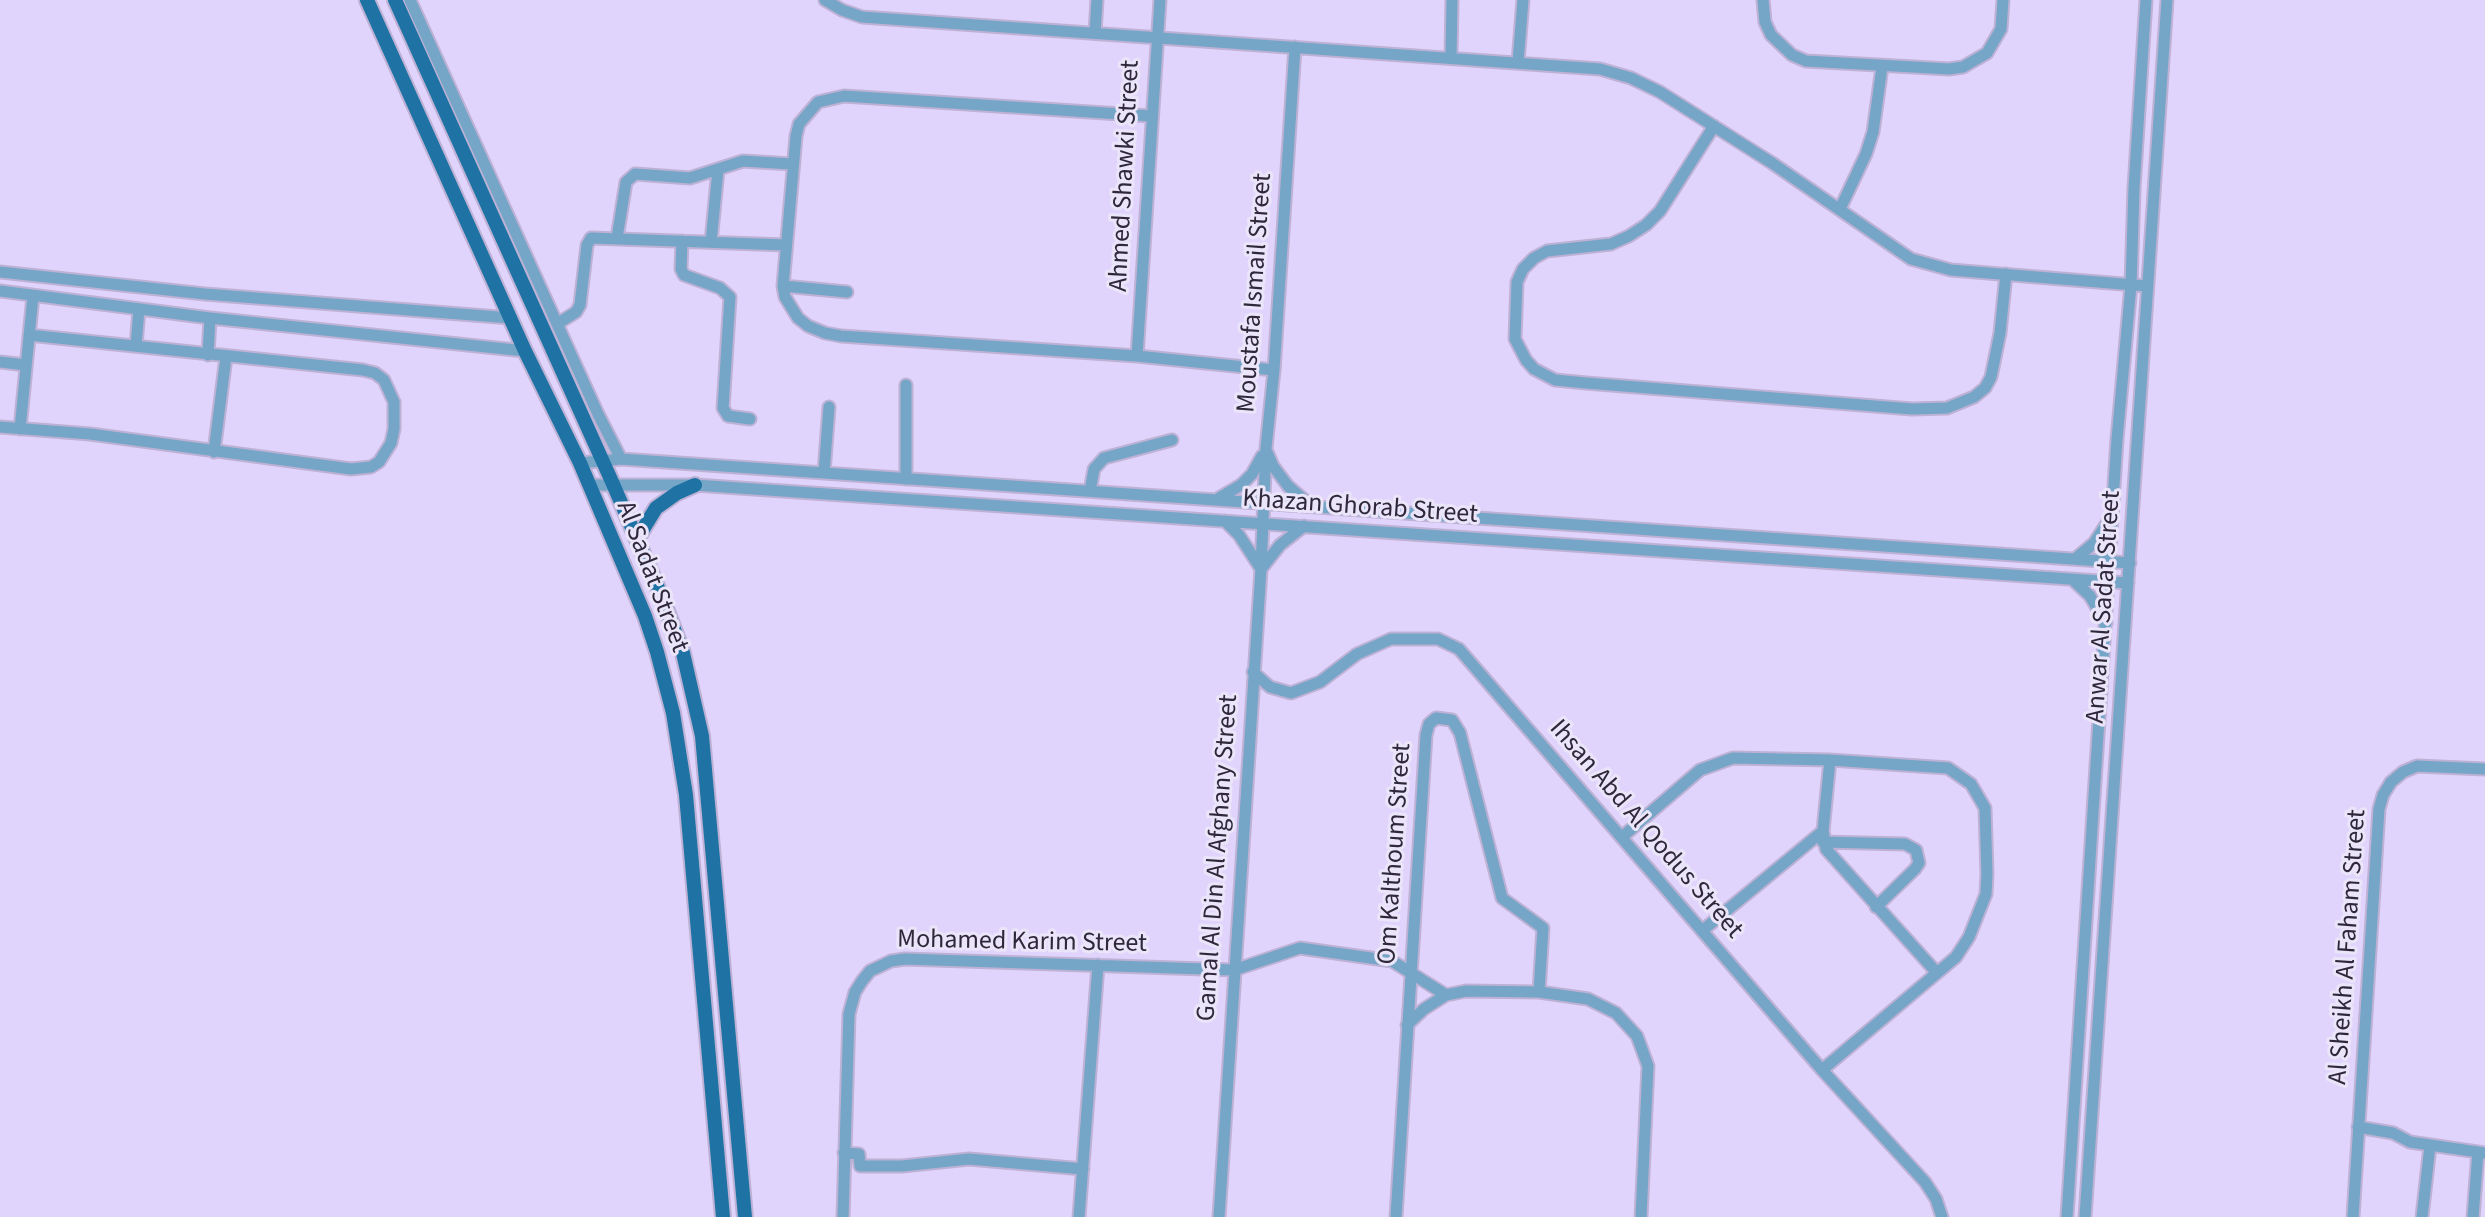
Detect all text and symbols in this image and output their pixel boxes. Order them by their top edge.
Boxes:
street label: Ahmed Shawki Street [1104,59,1148,293]
street label: Moustafa Ismail Street [1232,172,1280,414]
street label: Khazan Ghorab Street [1241,484,1479,532]
street label: Anwar Al Sadat Street [2081,490,2129,724]
street label: Al Sadat Street [608,497,694,657]
street label: Gamal Al Din Al Afghany Street [1192,694,1246,1022]
street label: Ihsan Abd Al Qodus Street [1541,714,1749,946]
street label: Om Kalthoum Street [1373,742,1419,966]
street label: Al Sheikh Al Faham Street [2324,808,2374,1086]
street label: Mohamed Karim Street [897,925,1147,961]

